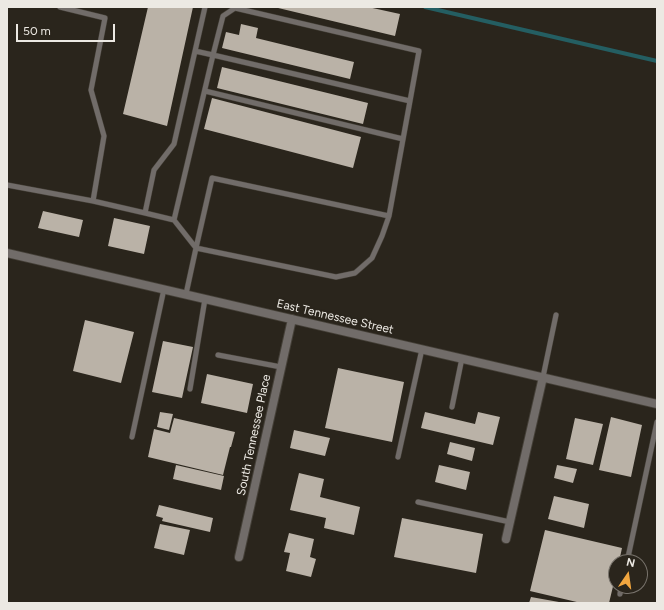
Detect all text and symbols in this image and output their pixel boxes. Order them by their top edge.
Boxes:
scale bar [18,16,117,42]
text: 50 m [23,24,51,38]
street label: East Tennessee Street [275,297,395,337]
street label: South Tennessee Place [234,373,274,497]
north arrow [608,554,648,594]
text: N [625,556,636,570]

